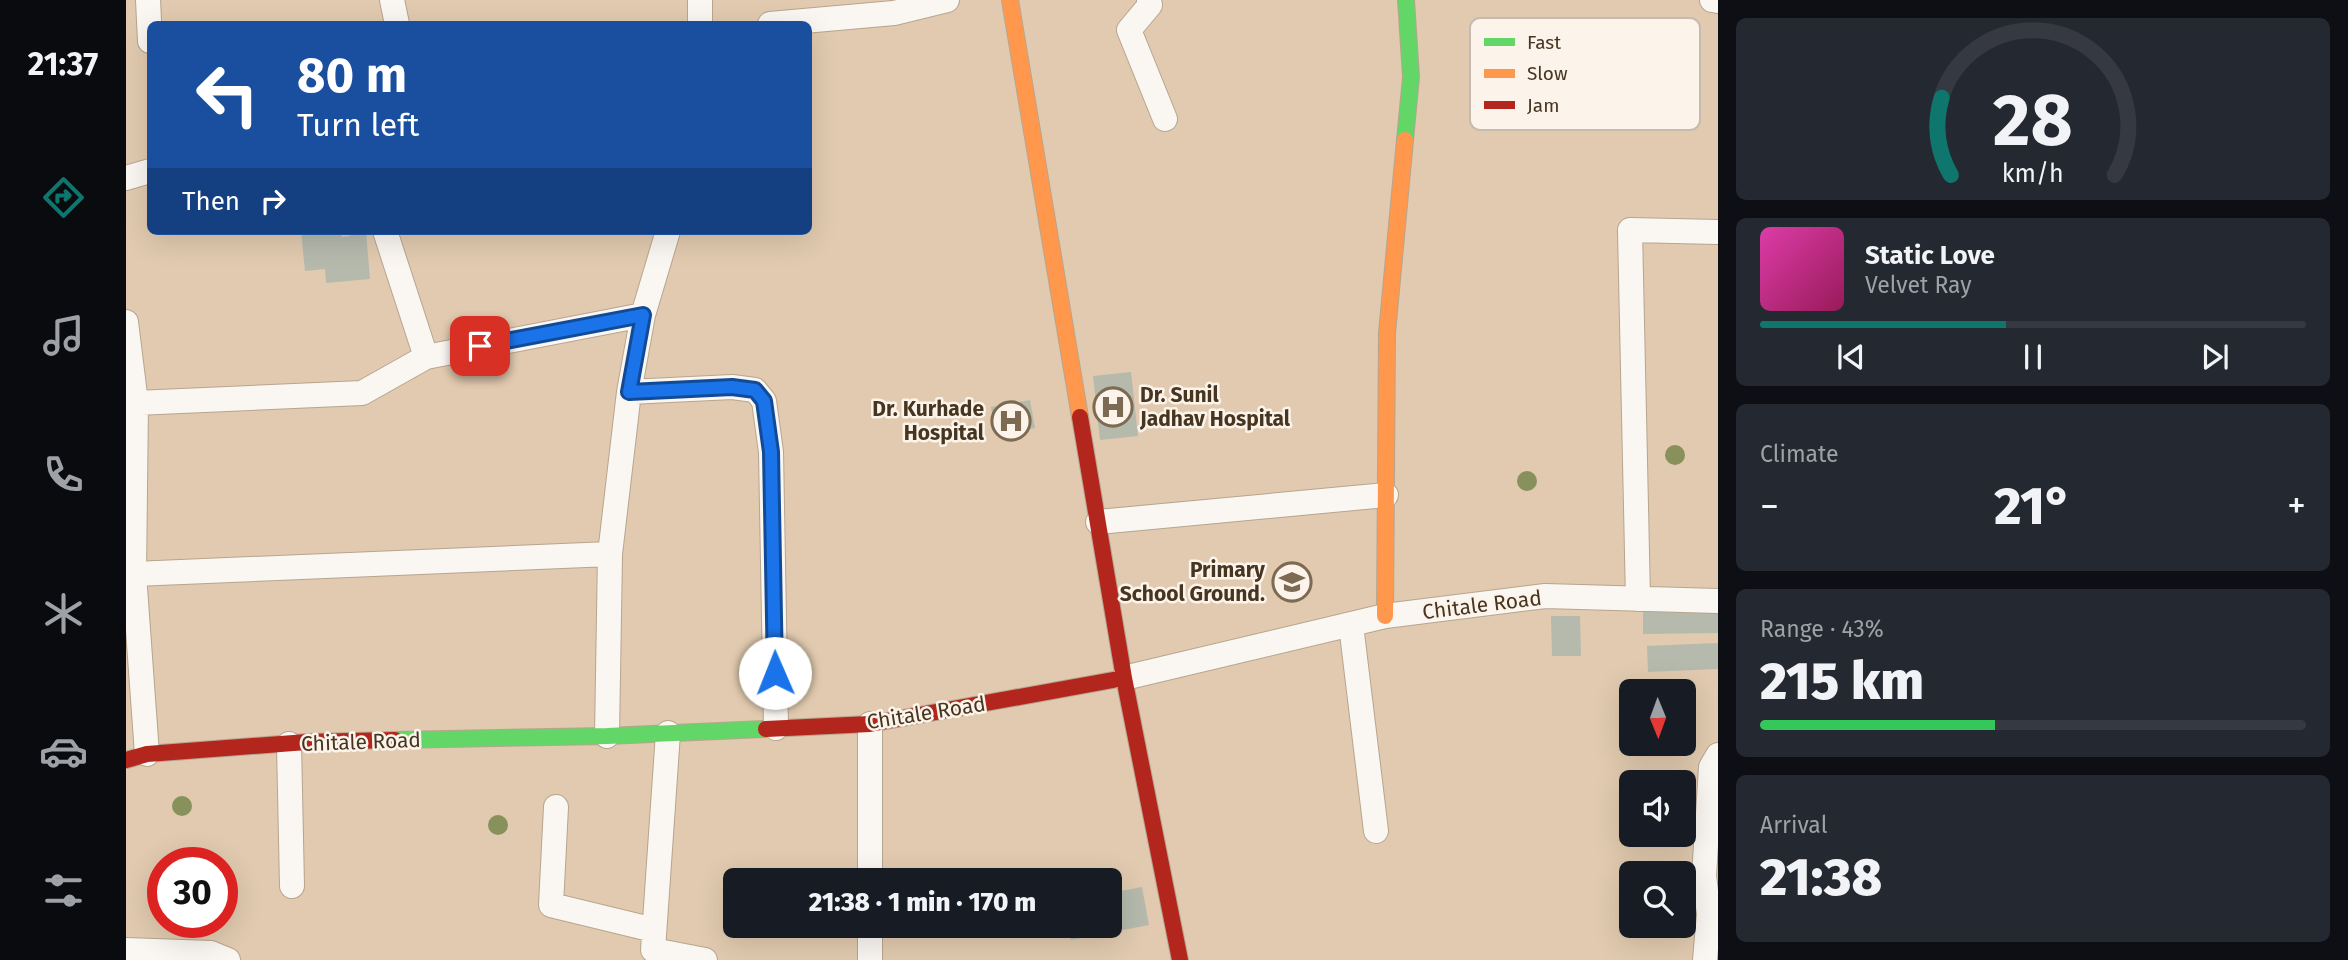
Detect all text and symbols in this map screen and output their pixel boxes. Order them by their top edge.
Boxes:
legend [1470,18,1700,130]
text: Fast [1527,31,1561,54]
text: 21:37 [28,45,98,83]
text: 80 m [297,46,407,105]
icon: left [182,49,273,140]
text: Slow [1527,62,1568,85]
text: 28 [1993,77,2073,164]
text: Jam [1527,94,1559,117]
text: Turn left [297,106,419,144]
text: km/h [2002,159,2064,189]
icon: directions [39,173,88,222]
icon: right [254,182,292,220]
text: Then [182,186,240,217]
text: Static Love [1865,240,1995,271]
text: Velvet Ray [1865,271,1972,299]
icon: music [39,311,88,360]
pin [450,316,510,376]
icon: arrive [461,327,499,365]
icon: previous [1832,338,1870,376]
icon: pause [2014,338,2052,376]
icon: next [2196,338,2234,376]
place label: Dr. Sunil Jadhav Hospital [1139,382,1291,432]
hospital icon: Dr. Sunil Jadhav Hospital [1092,386,1134,428]
place label: Dr. Kurhade Hospital [872,396,985,446]
hospital icon: Dr. Kurhade Hospital [990,400,1032,442]
text: Climate [1760,440,1839,468]
icon: phone [39,450,88,499]
text: 21° [1994,475,2072,538]
text: − [1760,483,1779,529]
text: + [2287,483,2306,529]
place label: Primary School Ground. [1120,557,1265,607]
school or university icon: Primary School Ground. [1271,561,1313,603]
street label: Chitale Road [1421,585,1543,625]
icon: climate [39,589,88,638]
text: Range · 43% [1760,615,1884,643]
position arrow [738,636,812,710]
text: 215 km [1760,650,1924,713]
north arrow [1619,679,1696,756]
map controls [1619,679,1696,938]
street label: Chitale Road [865,691,987,735]
icon: car [39,727,88,776]
street label: Chitale Road [301,727,421,757]
button: sound [1619,770,1696,847]
text: Arrival [1760,811,1827,839]
text: 21:38 [1760,846,1882,909]
speed limit sign: 30 [147,847,238,938]
button: search [1619,861,1696,938]
icon: filters [39,866,88,915]
text: 21:38 · 1 min · 170 m [809,887,1036,918]

